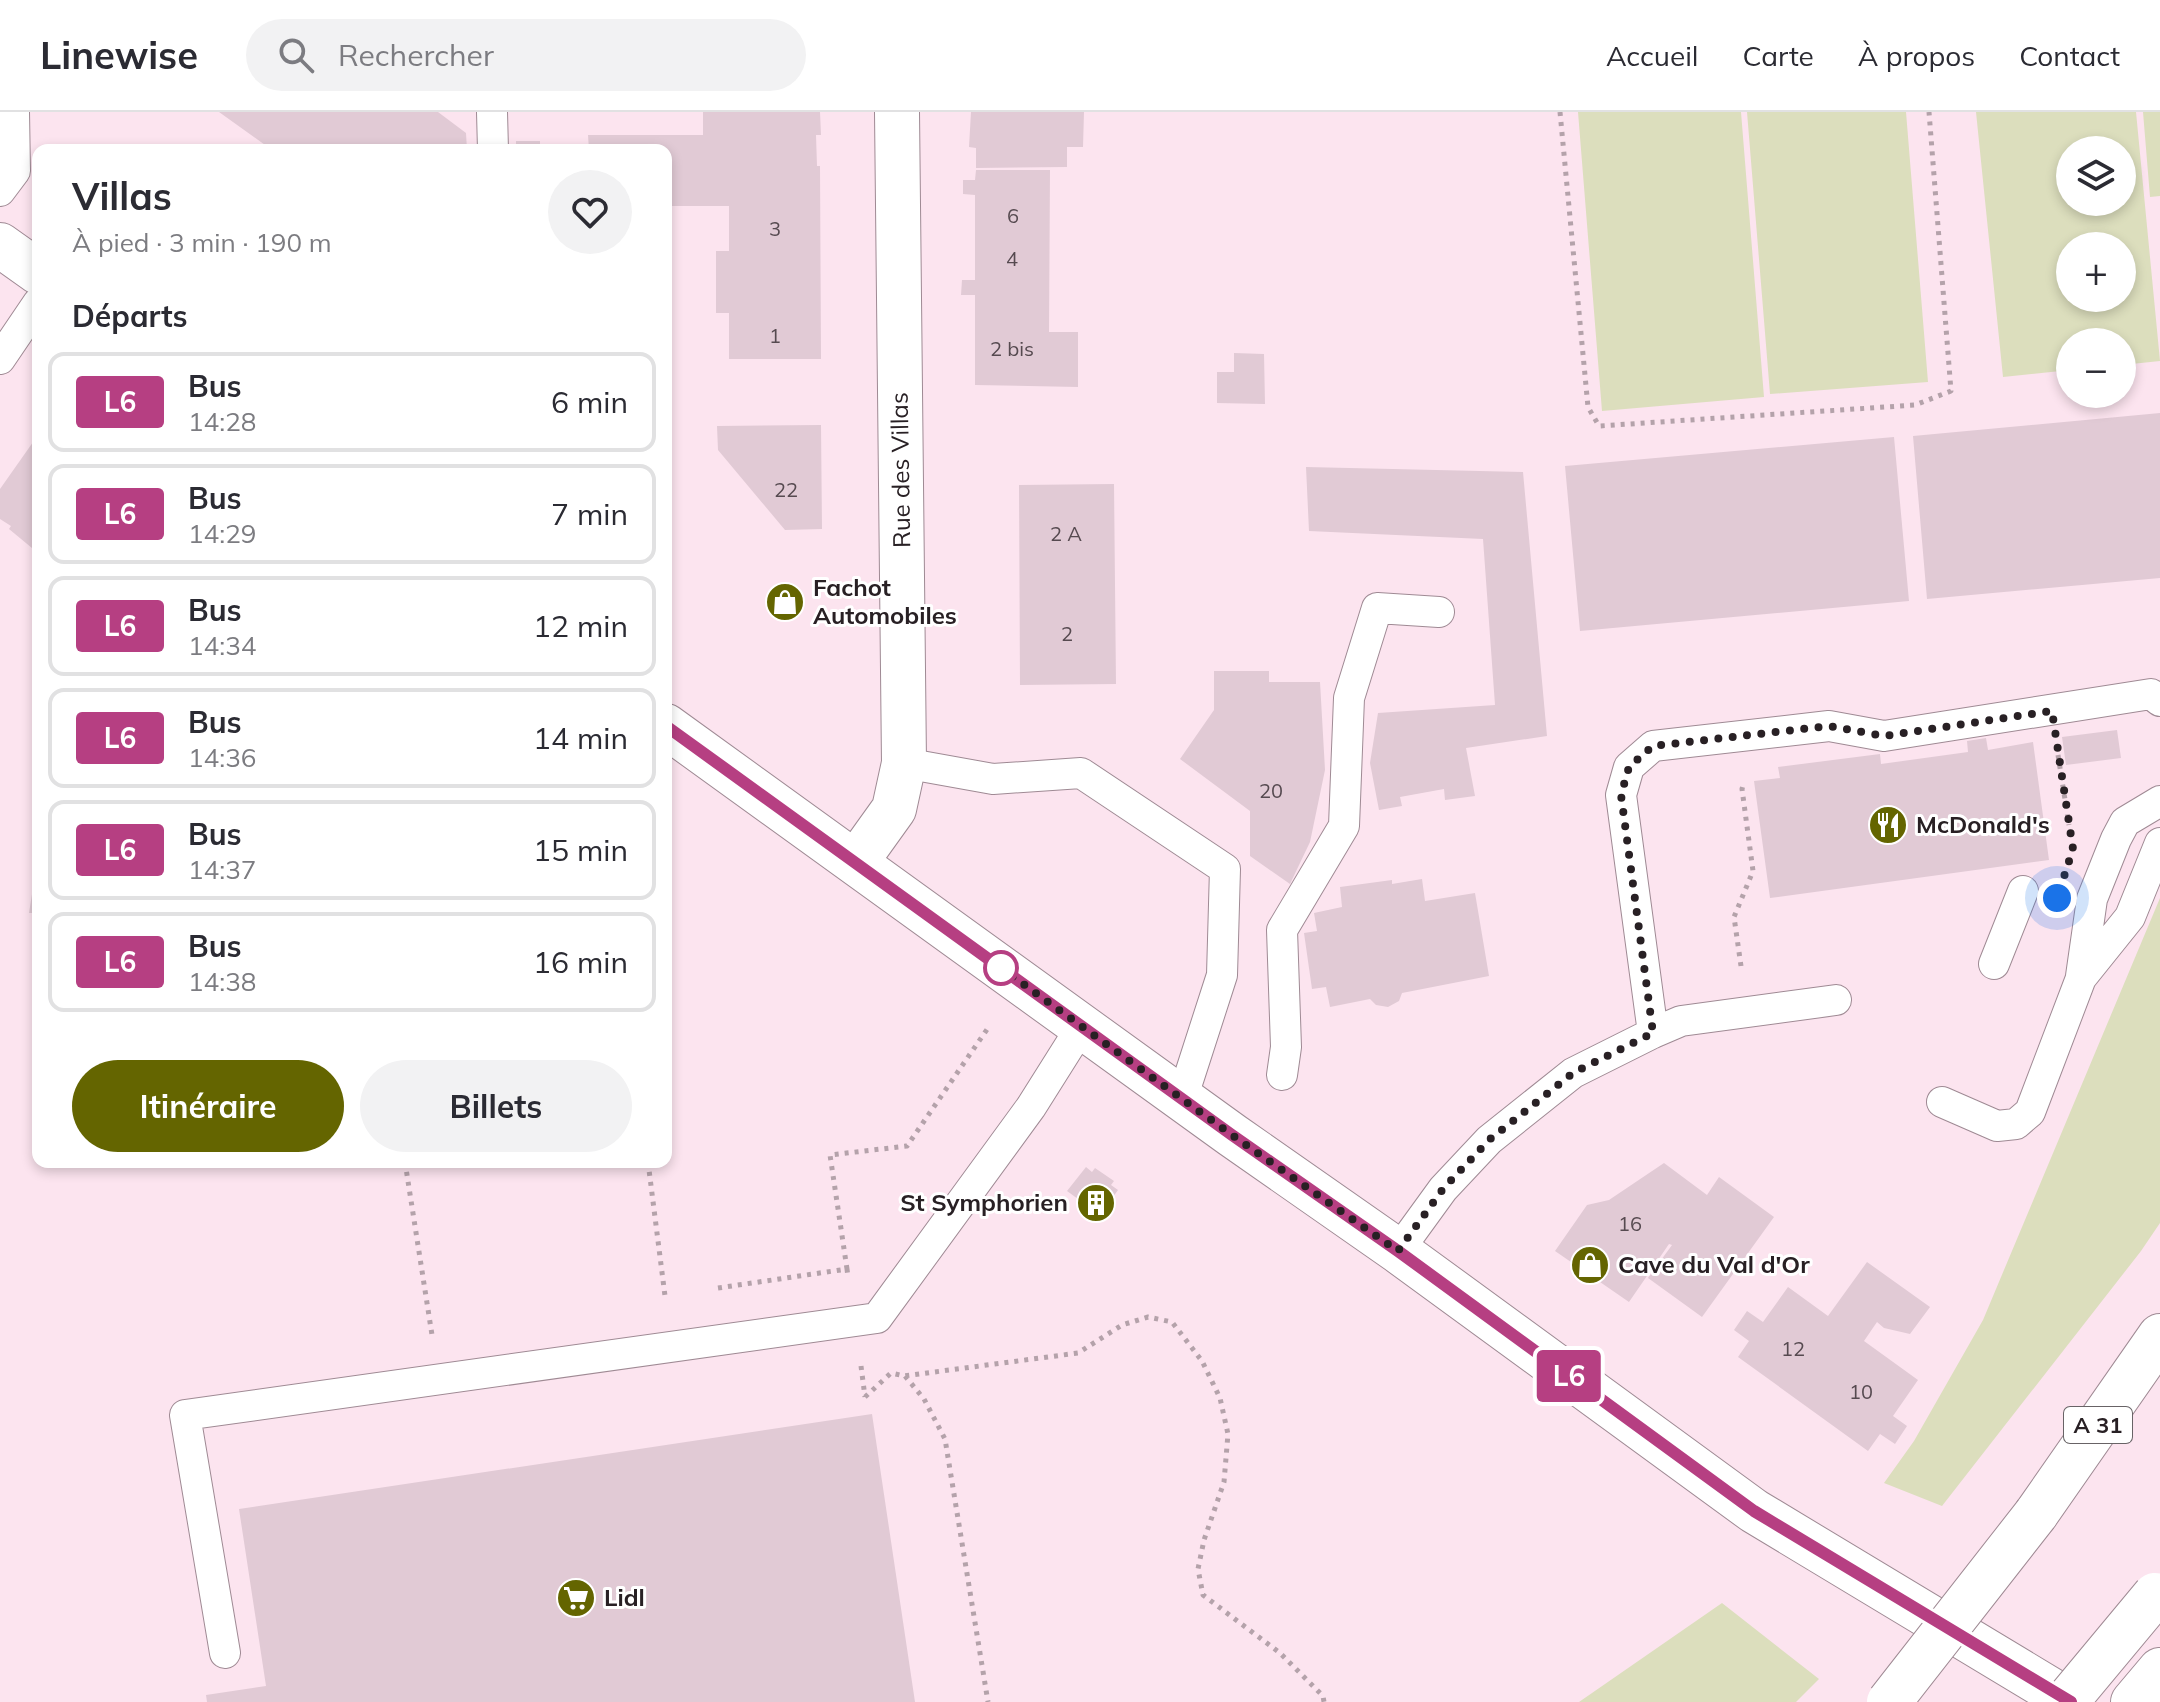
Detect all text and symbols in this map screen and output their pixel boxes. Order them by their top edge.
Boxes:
search box [246,19,806,91]
text: Linewise [40,31,198,79]
icon: search [274,33,318,77]
text: Rechercher [338,36,494,74]
text: Accueil [1606,38,1699,73]
text: Carte [1743,38,1814,73]
text: À propos [1858,38,1975,73]
text: Contact [2019,38,2120,73]
map controls [2056,136,2136,408]
button: layers [2056,136,2136,216]
button: heart [548,170,632,254]
text: Villas [72,172,172,220]
house number: 6 [1007,203,1019,228]
house number: 3 [769,216,781,241]
text: À pied · 3 min · 190 m [72,226,332,259]
button: + [2056,232,2136,312]
house number: 4 [1006,246,1018,271]
text: Départs [72,297,188,335]
house number: 1 [769,323,781,348]
button: − [2056,328,2136,408]
house number: 2 bis [990,336,1034,361]
text: Bus [188,367,242,405]
text: 6 min [551,383,628,421]
text: L6 [104,384,136,419]
street label: Rue des Villas [884,392,916,548]
text: 14:28 [188,405,256,438]
house number: 22 [774,477,798,502]
text: Bus [188,479,242,517]
text: 7 min [551,495,628,533]
text: L6 [104,496,136,531]
text: 14:29 [188,517,256,550]
house number: 2 A [1050,521,1082,546]
place label: Fachot Automobiles [813,572,957,630]
shop icon: Fachot Automobiles [764,581,806,623]
text: Bus [188,591,242,629]
text: 12 min [533,607,628,645]
text: L6 [104,608,136,643]
house number: 2 [1061,621,1073,646]
text: 14:34 [188,629,256,662]
text: Bus [188,703,242,741]
text: 14 min [533,719,628,757]
text: L6 [104,720,136,755]
text: 14:36 [188,741,256,774]
house number: 20 [1259,778,1283,803]
restaurant icon: McDonald's [1867,804,1909,846]
place label: McDonald's [1916,809,2050,839]
text: Bus [188,815,242,853]
text: 15 min [533,831,628,869]
text: L6 [104,832,136,867]
text: 14:37 [188,853,256,886]
your location [2037,878,2077,918]
text: Bus [188,927,242,965]
text: 16 min [533,943,628,981]
text: L6 [104,944,136,979]
unlabelled marker [984,951,1018,985]
text: 14:38 [188,965,256,998]
button: Itinéraire [72,1060,344,1152]
button: Billets [360,1060,632,1152]
building icon: St Symphorien [1075,1182,1117,1224]
place label: St Symphorien [900,1187,1068,1217]
house number: 16 [1618,1211,1642,1236]
shop icon: Cave du Val d'Or [1569,1244,1611,1286]
place label: Cave du Val d'Or [1618,1249,1810,1279]
house number: 12 [1781,1336,1805,1361]
line badge: L6 [1533,1350,1605,1402]
text: L6 [1553,1358,1585,1393]
house number: 10 [1849,1379,1873,1404]
road number: A 31 [2064,1407,2132,1443]
supermarket icon: Lidl [555,1577,597,1619]
place label: Lidl [604,1582,645,1612]

